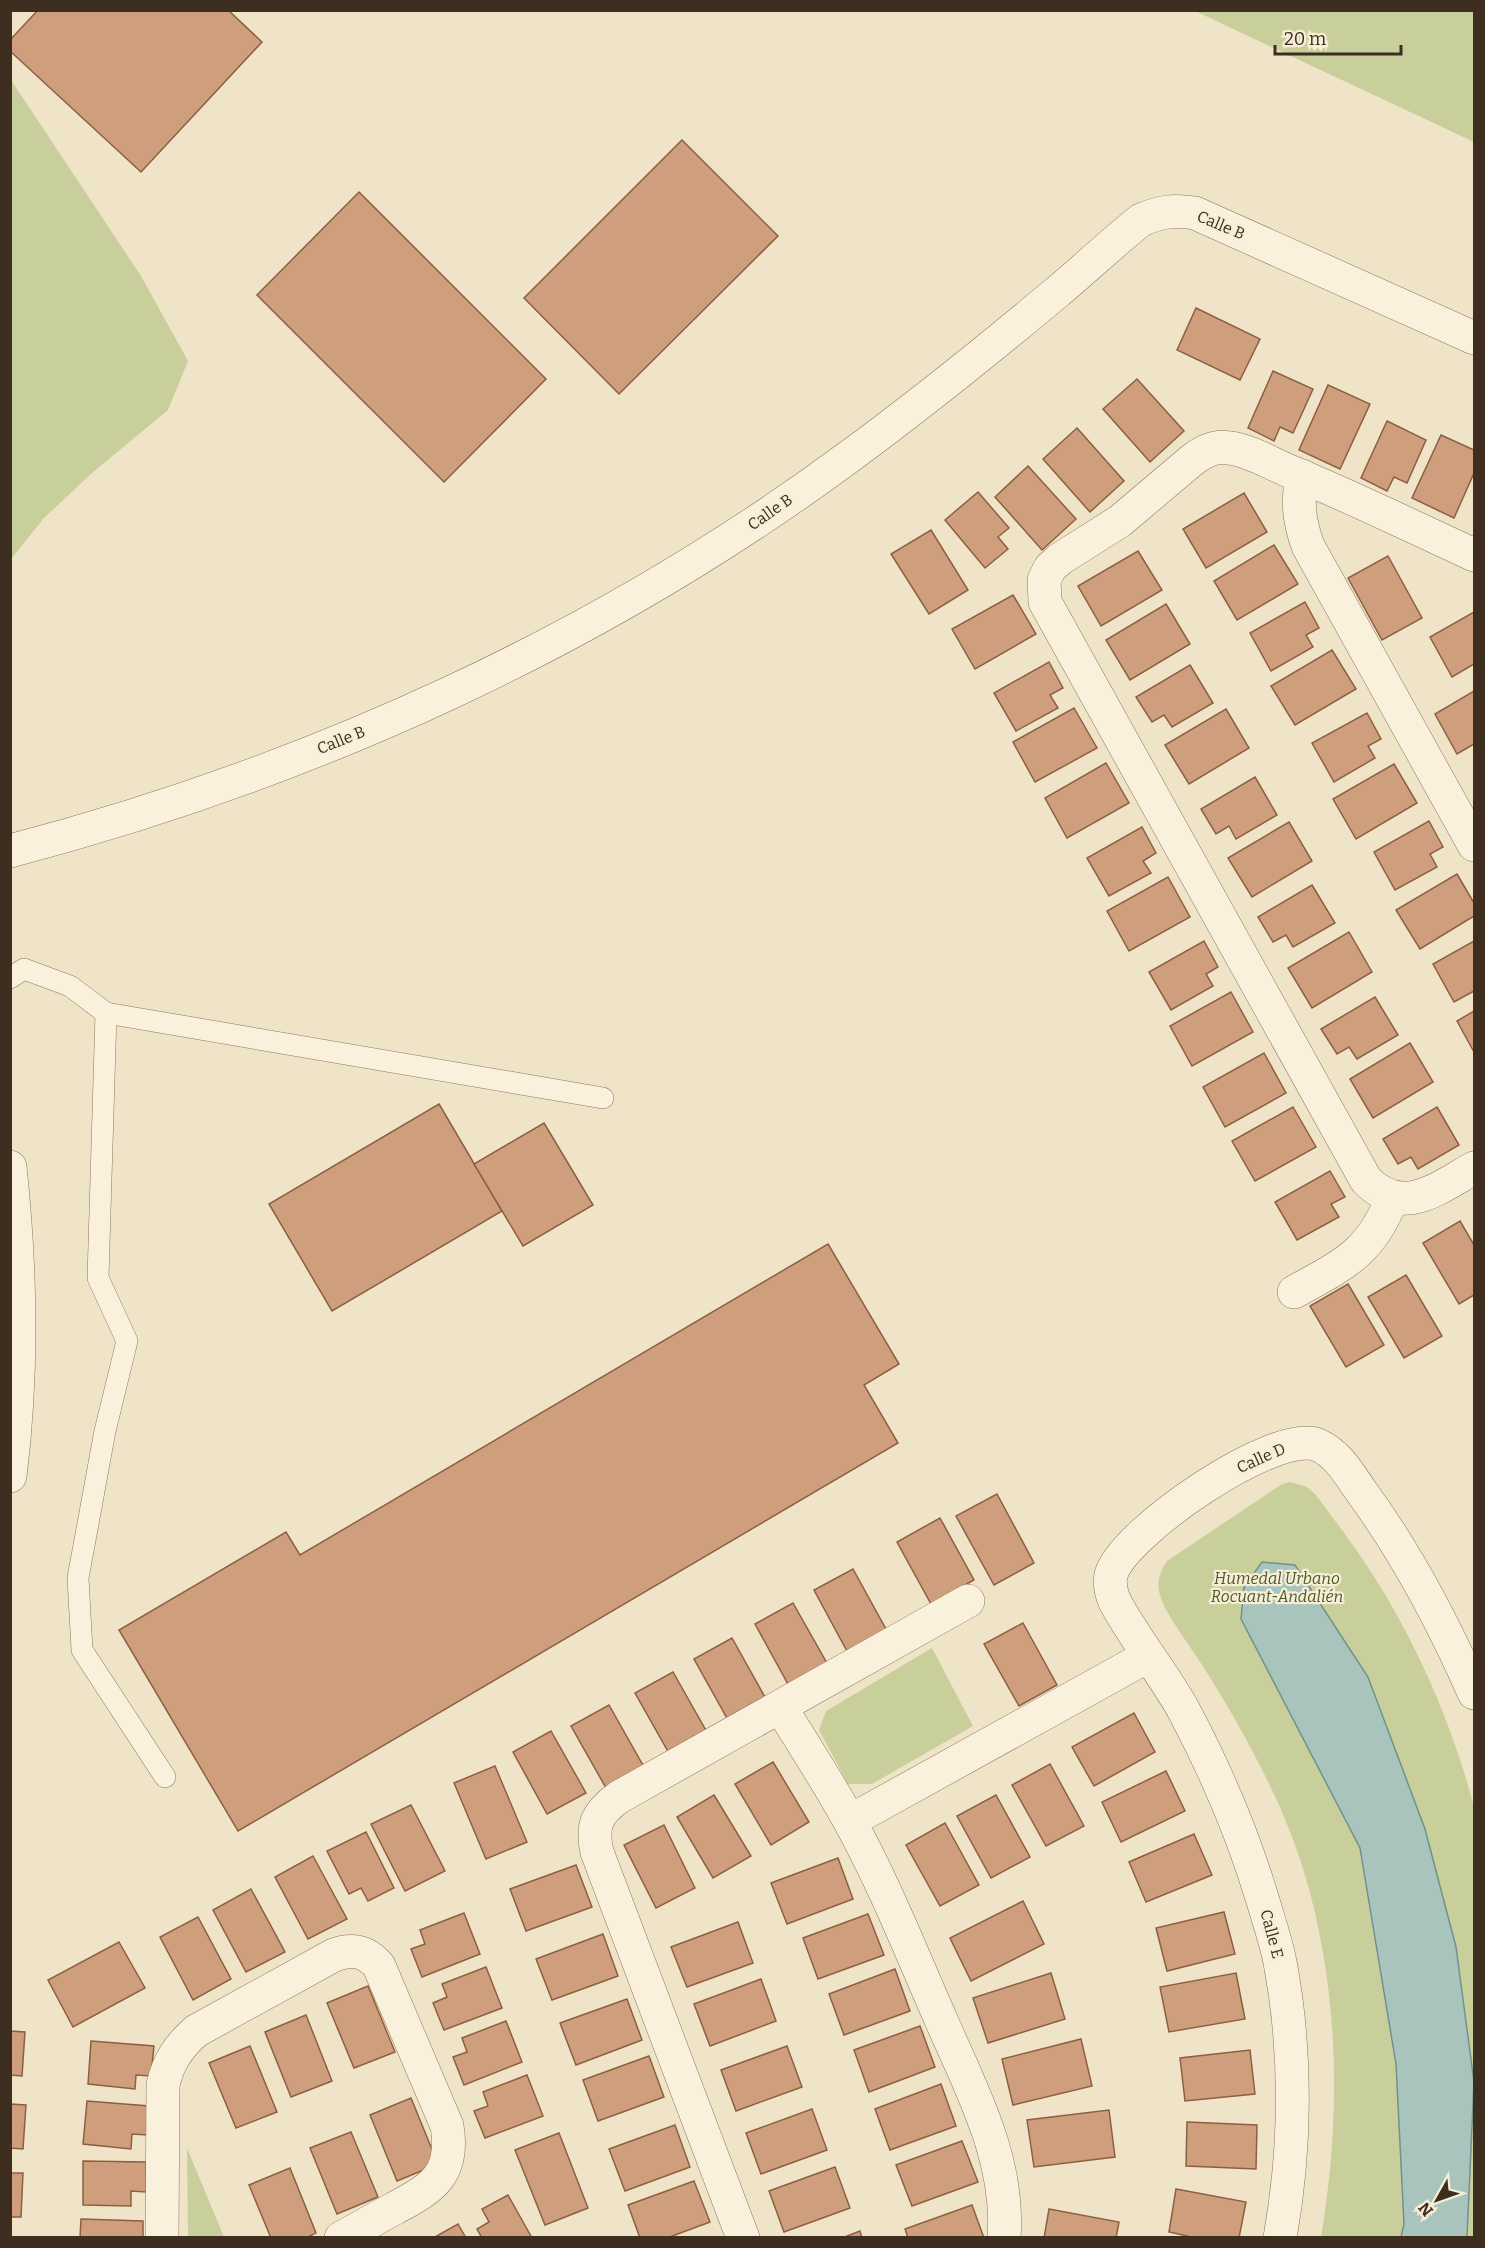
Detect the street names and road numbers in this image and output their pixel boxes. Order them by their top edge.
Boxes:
street label: Calle B [1194,206,1248,244]
street label: Calle B [744,490,796,534]
street label: Calle B [314,722,368,758]
street label: Calle D [1234,1439,1288,1477]
street label: Calle E [1256,1907,1288,1961]

